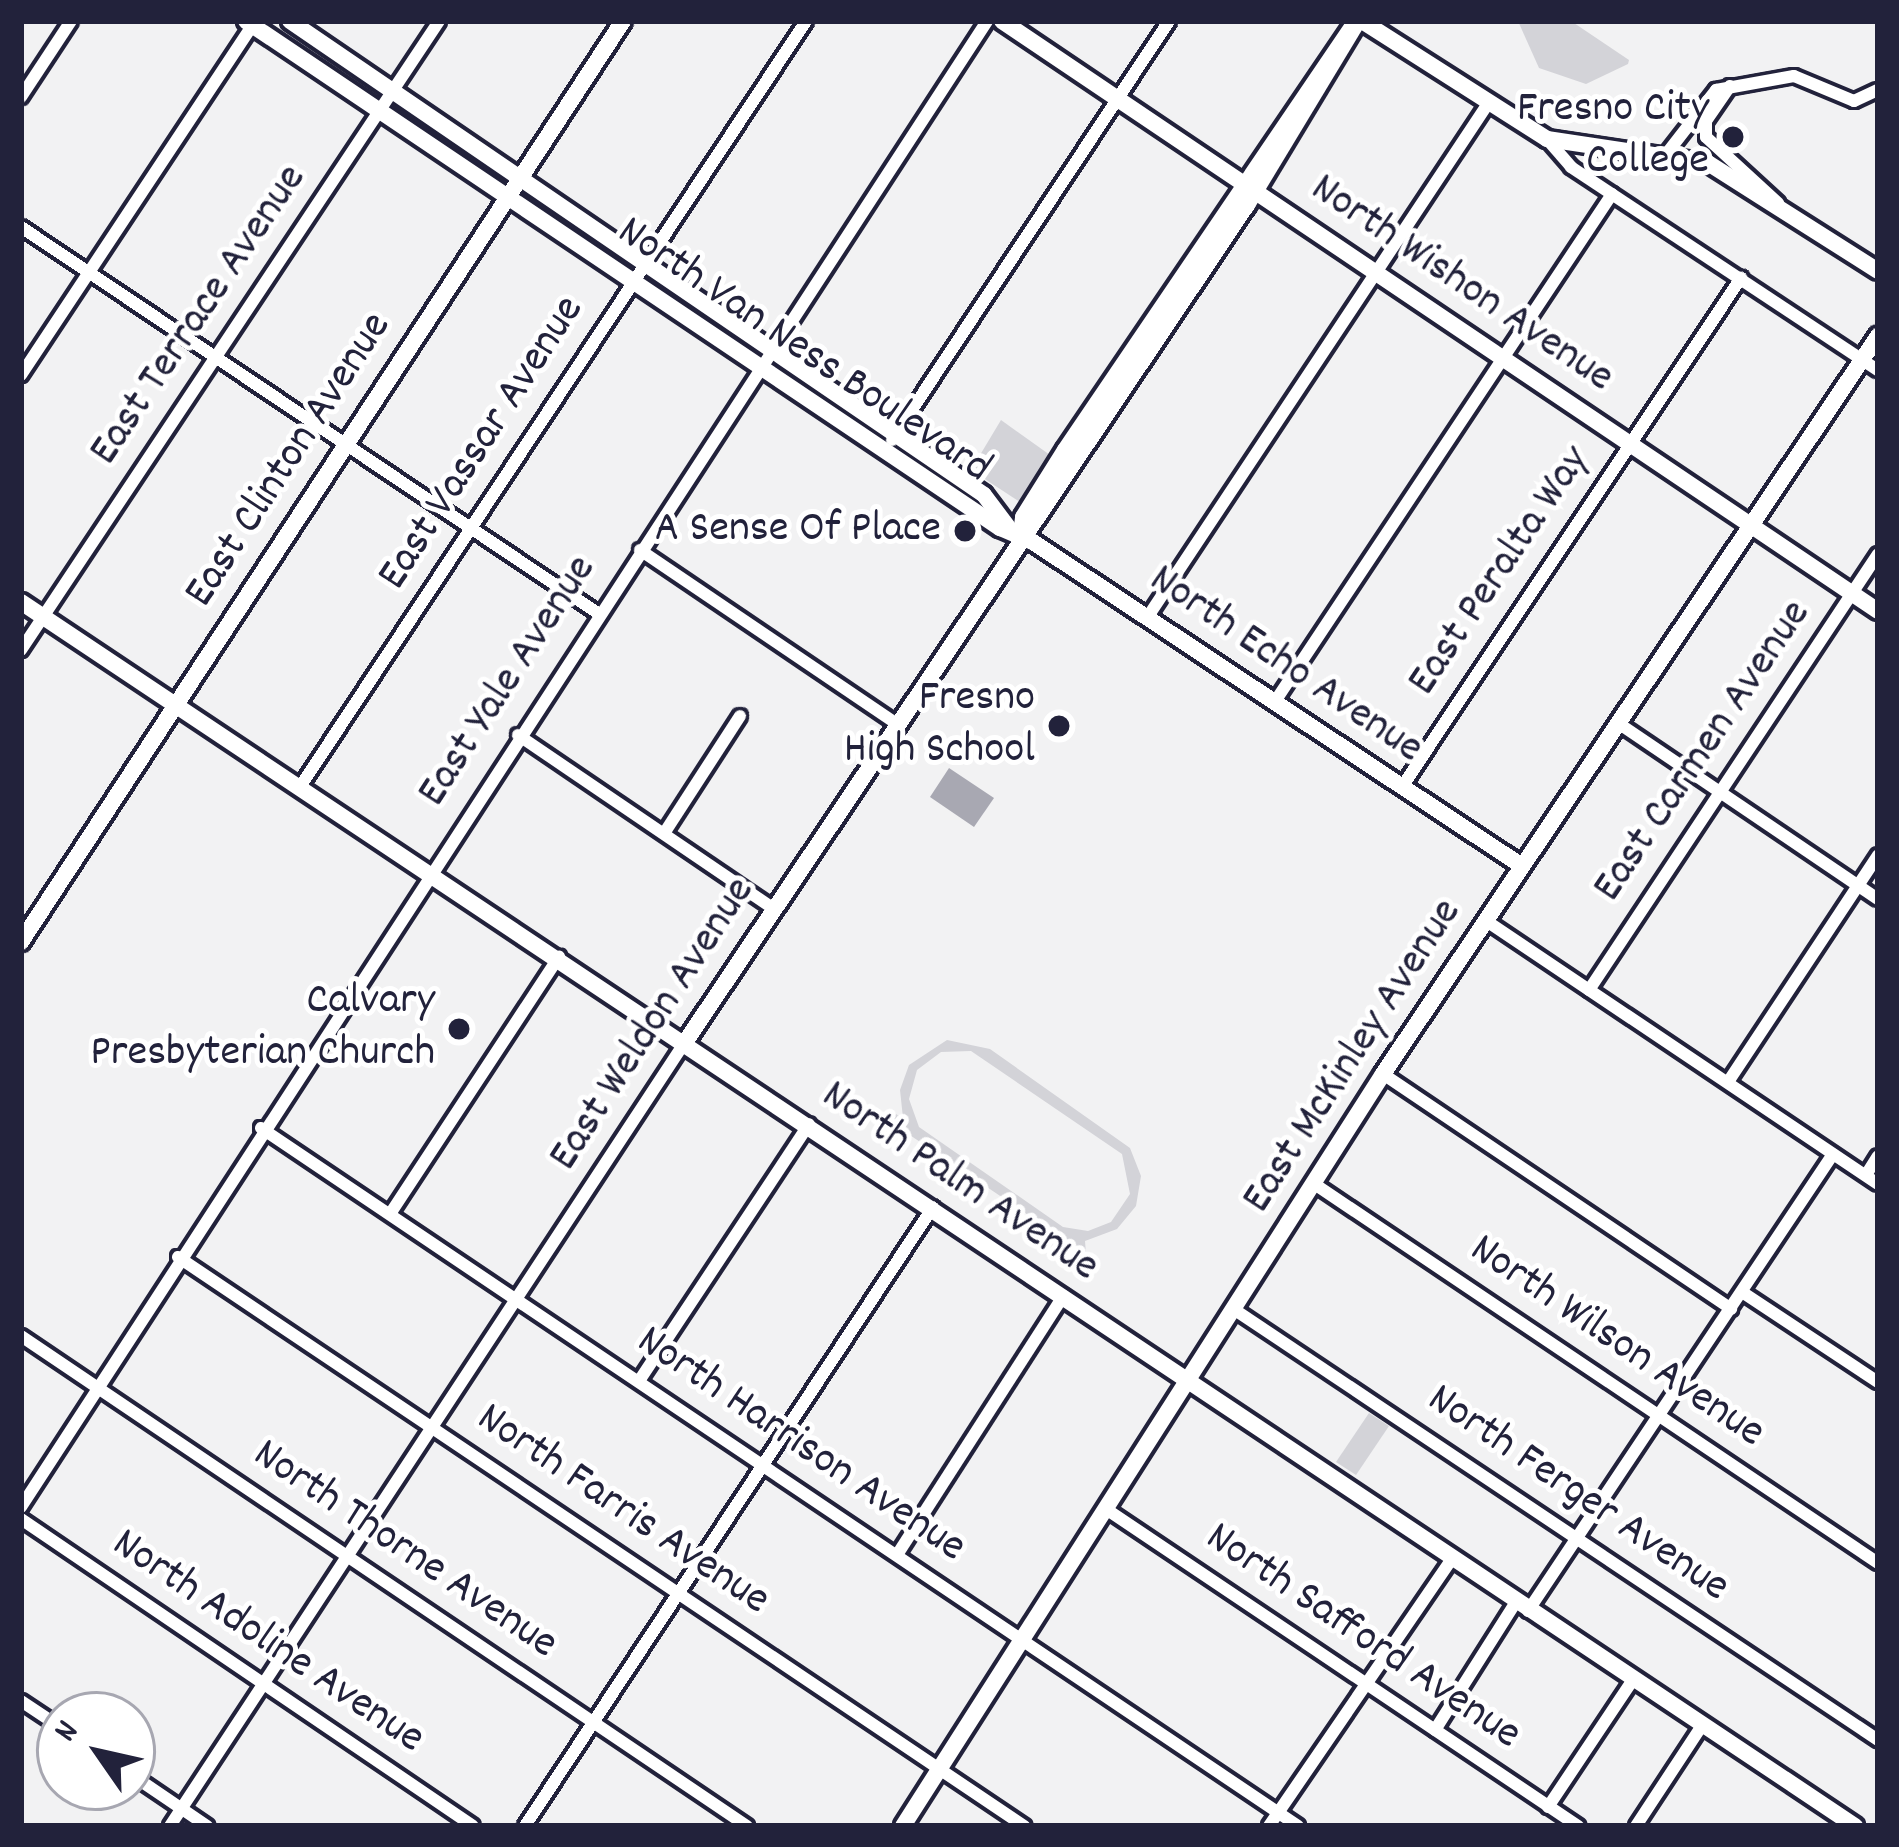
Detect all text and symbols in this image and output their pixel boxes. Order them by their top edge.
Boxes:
place label: Fresno City College [1517,84,1709,190]
marker: Fresno City College [1720,124,1746,150]
street label: East Terrace Avenue [79,155,321,477]
street label: North Wishon Avenue [1299,164,1623,406]
street label: North Van Ness Boulevard [606,207,1000,497]
street label: East Vassar Avenue [368,287,598,601]
street label: East Clinton Avenue [175,304,405,618]
street label: East Peralta Way [1398,437,1604,707]
place label: A Sense Of Place [655,504,941,558]
marker: A Sense Of Place [952,518,978,544]
street label: East Yale Avenue [408,546,610,818]
street label: North Echo Avenue [1138,554,1432,778]
street label: East Carmen Avenue [1583,591,1825,913]
place label: Fresno High School [844,673,1035,779]
marker: Fresno High School [1046,713,1072,739]
street label: East Weldon Avenue [539,868,769,1182]
street label: East McKinley Avenue [1232,890,1476,1224]
place label: Calvary Presbyterian Church [90,976,435,1082]
marker: Calvary Presbyterian Church [446,1016,472,1042]
street label: North Palm Avenue [810,1070,1108,1296]
street label: North Wilson Avenue [1458,1224,1774,1462]
street label: North Harrison Avenue [625,1316,975,1576]
street label: North Ferger Avenue [1416,1374,1738,1616]
street label: North Farris Avenue [465,1393,779,1629]
street label: North Thorne Avenue [241,1429,567,1673]
street label: North Safford Avenue [1194,1512,1530,1764]
street label: North Adoline Avenue [101,1519,433,1767]
north arrow [36,1691,156,1811]
text: N [44,1712,92,1752]

